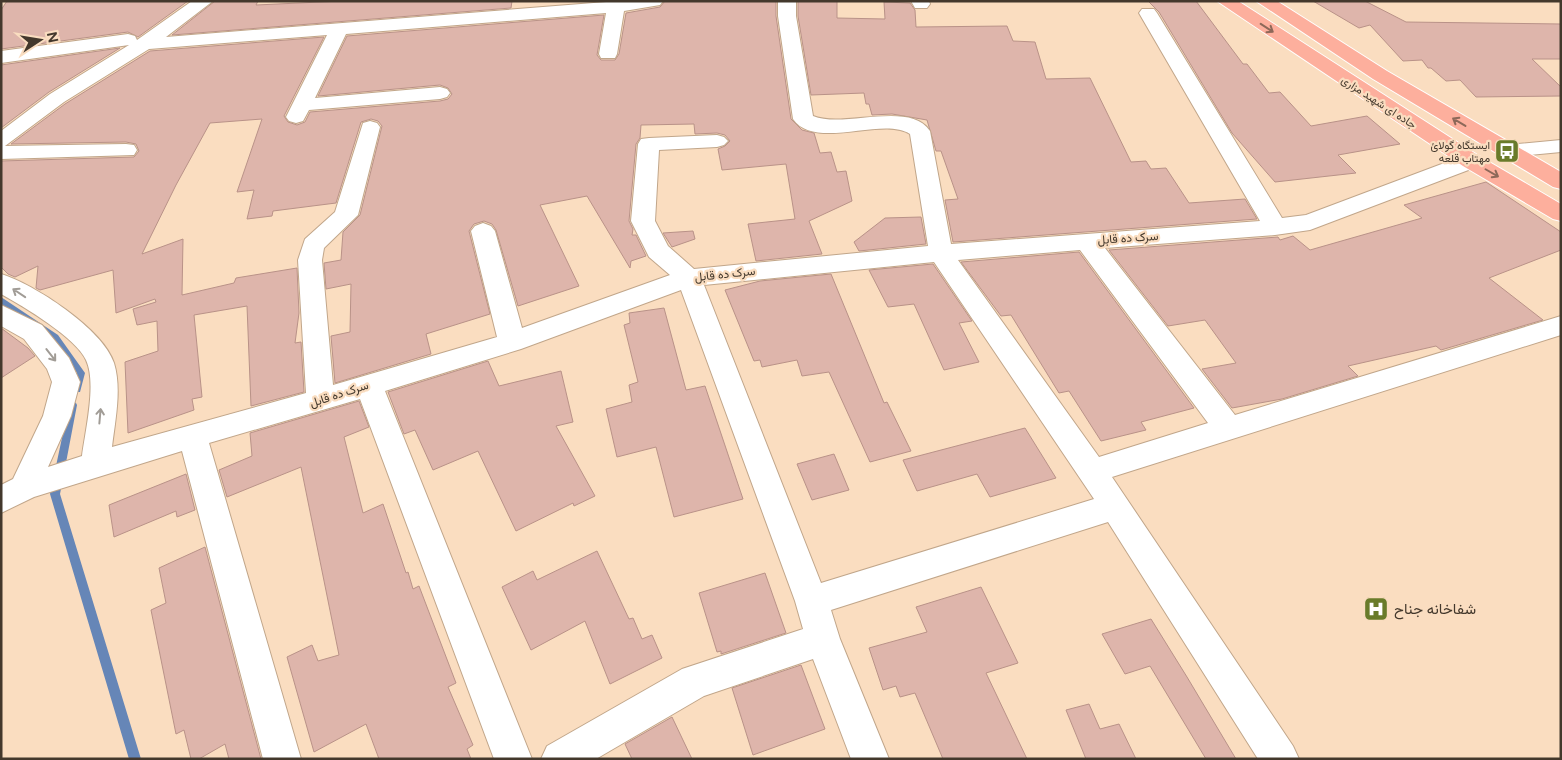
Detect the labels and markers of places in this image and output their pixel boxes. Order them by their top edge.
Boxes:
bus stop icon: ایستگاه گولائ مهتاب قلعه [1494,138,1520,164]
place label: ایستگاه گولائ مهتاب قلعه [1430,139,1490,165]
hospital icon: شفاخانه جناح [1363,596,1389,622]
place label: شفاخانه جناح [1394,600,1476,620]

